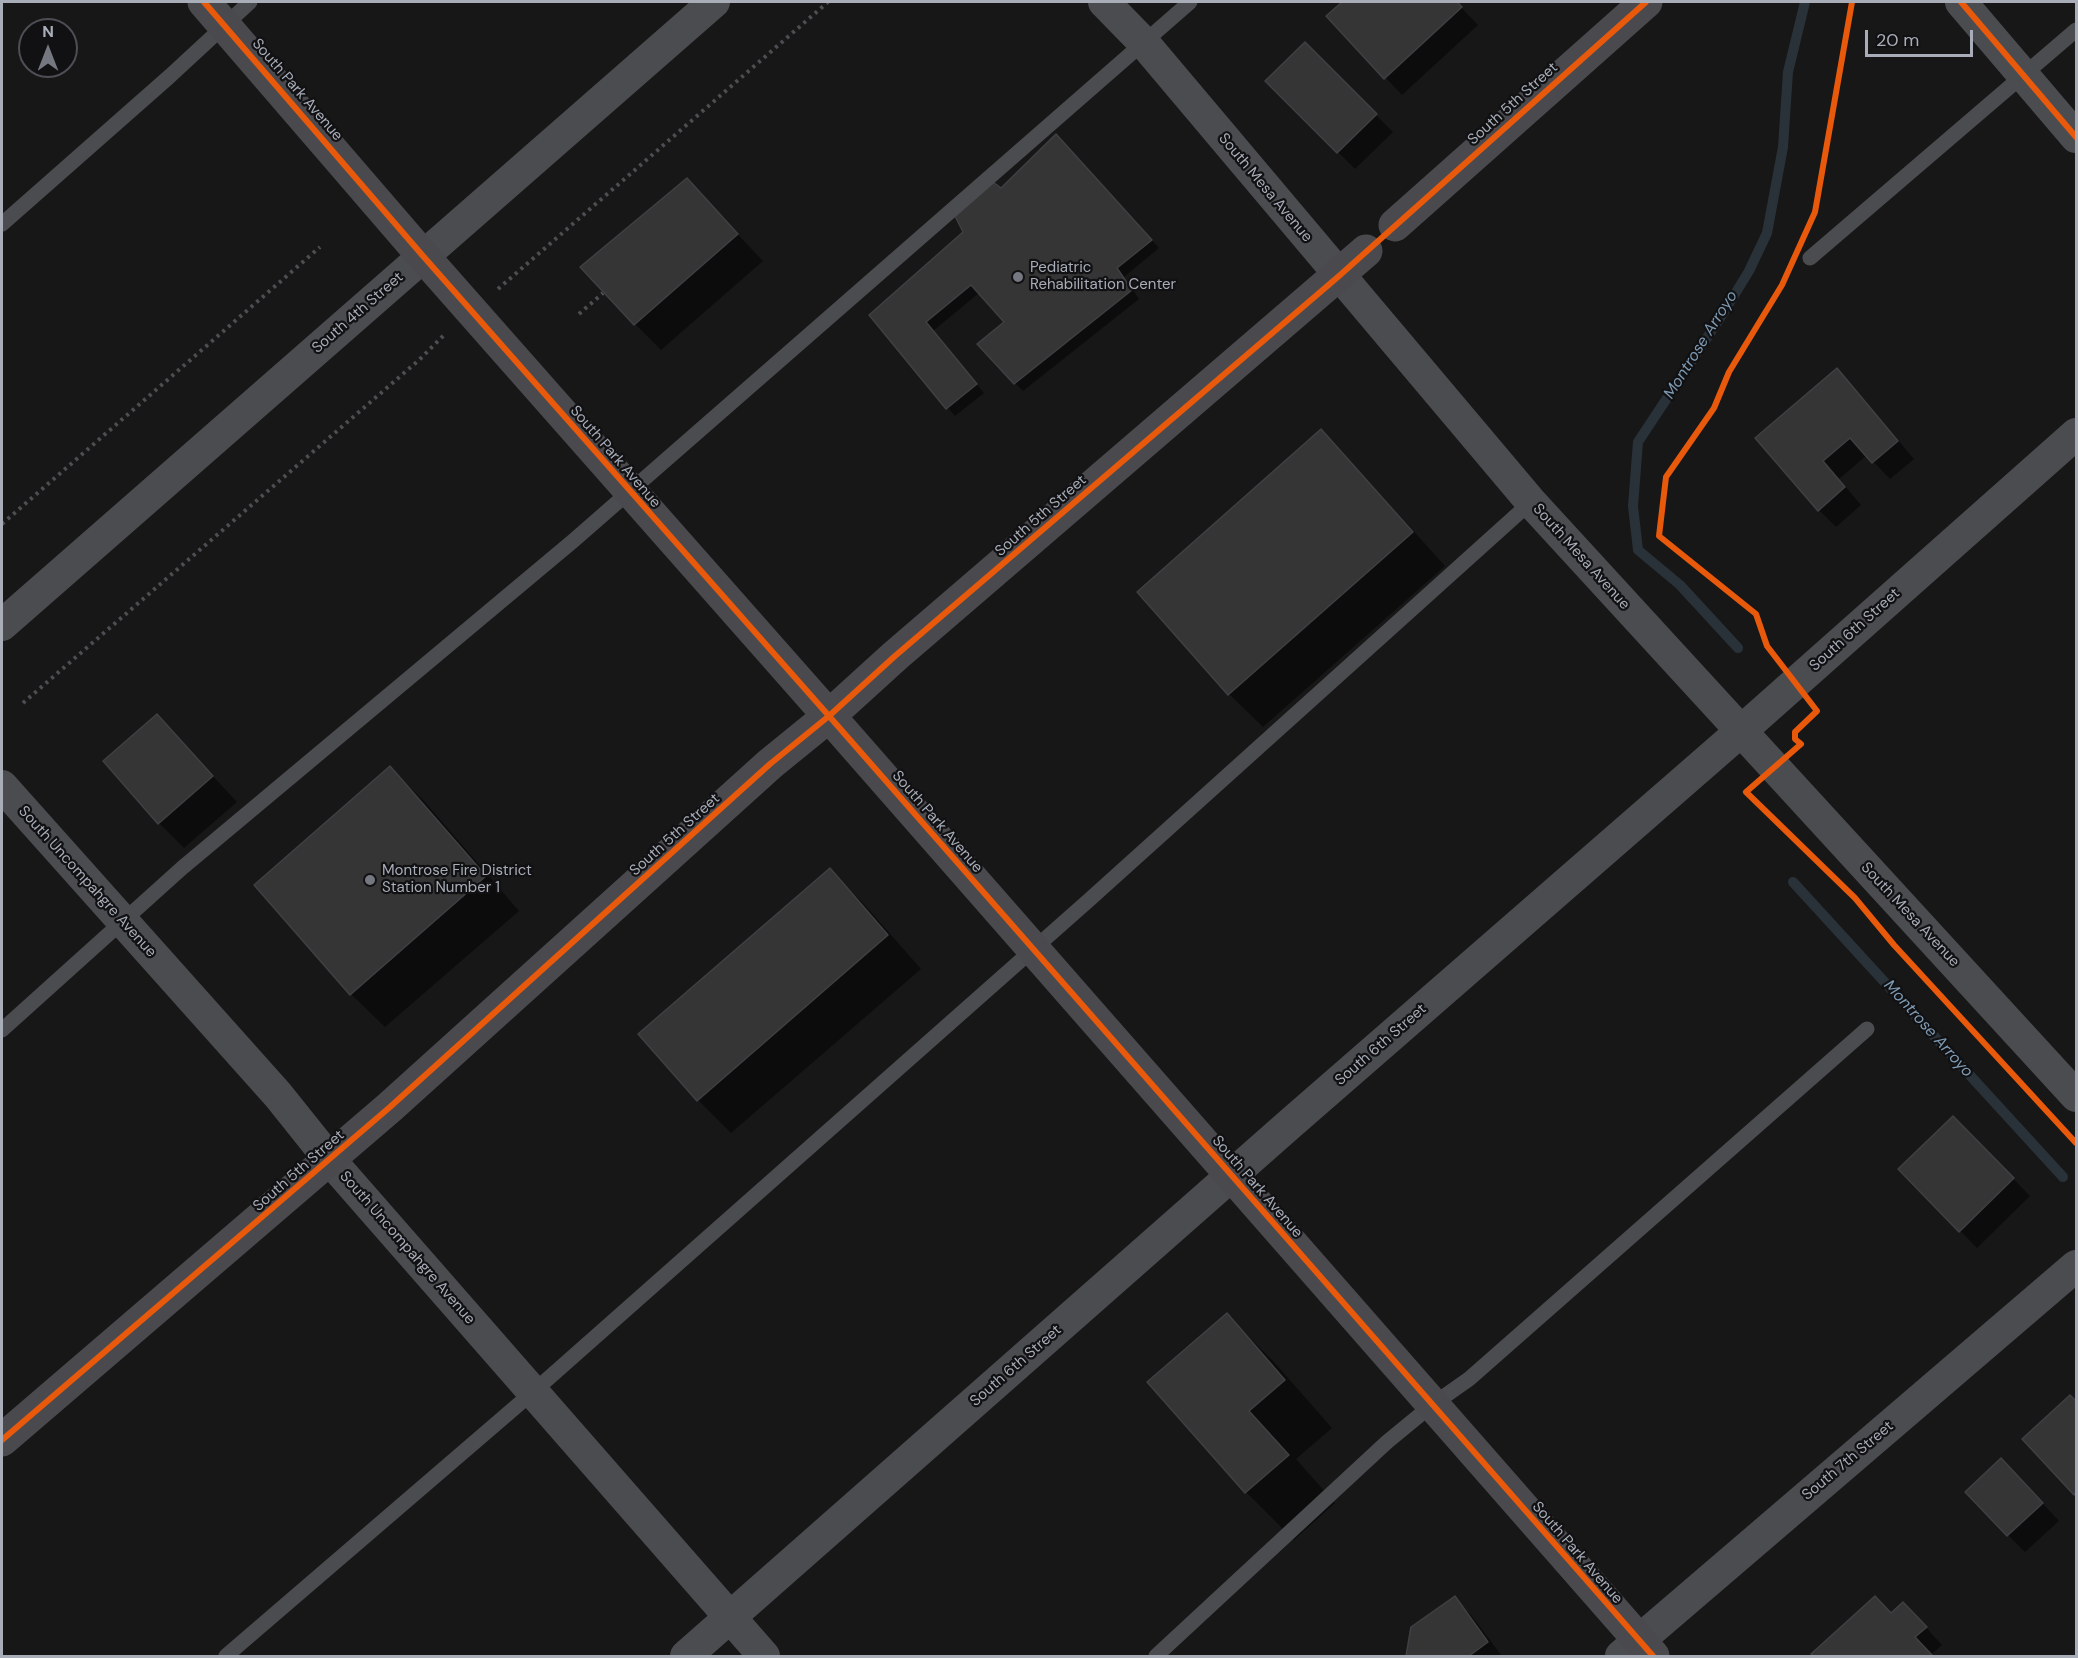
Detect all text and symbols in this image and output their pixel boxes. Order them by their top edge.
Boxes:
north arrow [18,18,78,78]
scale bar [1868,18,1976,56]
text: N [42,21,54,42]
text: 20 m [1876,28,1919,52]
street label: South Park Avenue [248,35,346,145]
street label: South 5th Street [1464,59,1562,149]
street label: South Mesa Avenue [1214,130,1316,246]
place label: Pediatric Rehabilitation Center [1030,259,1176,294]
street label: South 4th Street [309,269,407,357]
marker: Pediatric Rehabilitation Center [1011,270,1025,284]
water label: Montrose Arroyo [1660,287,1742,403]
street label: South Park Avenue [566,402,664,512]
street label: South 5th Street [992,472,1090,560]
street label: South Mesa Avenue [1529,500,1633,614]
street label: South 6th Street [1806,585,1904,675]
street label: South Park Avenue [888,767,986,877]
street label: South 5th Street [626,790,724,880]
street label: South Uncompahgre Avenue [14,803,160,961]
street label: South Mesa Avenue [1857,859,1963,971]
place label: Montrose Fire District Station Number 1 [382,862,532,897]
marker: Montrose Fire District Station Number 1 [363,873,377,887]
water label: Montrose Arroyo [1879,976,1977,1082]
street label: South 6th Street [1332,1000,1430,1090]
street label: South 5th Street [250,1127,348,1215]
street label: South Park Avenue [1208,1132,1306,1242]
street label: South Uncompahgre Avenue [336,1168,478,1328]
street label: South 6th Street [967,1321,1065,1411]
street label: South 7th Street [1799,1418,1897,1504]
street label: South Park Avenue [1528,1498,1626,1608]

